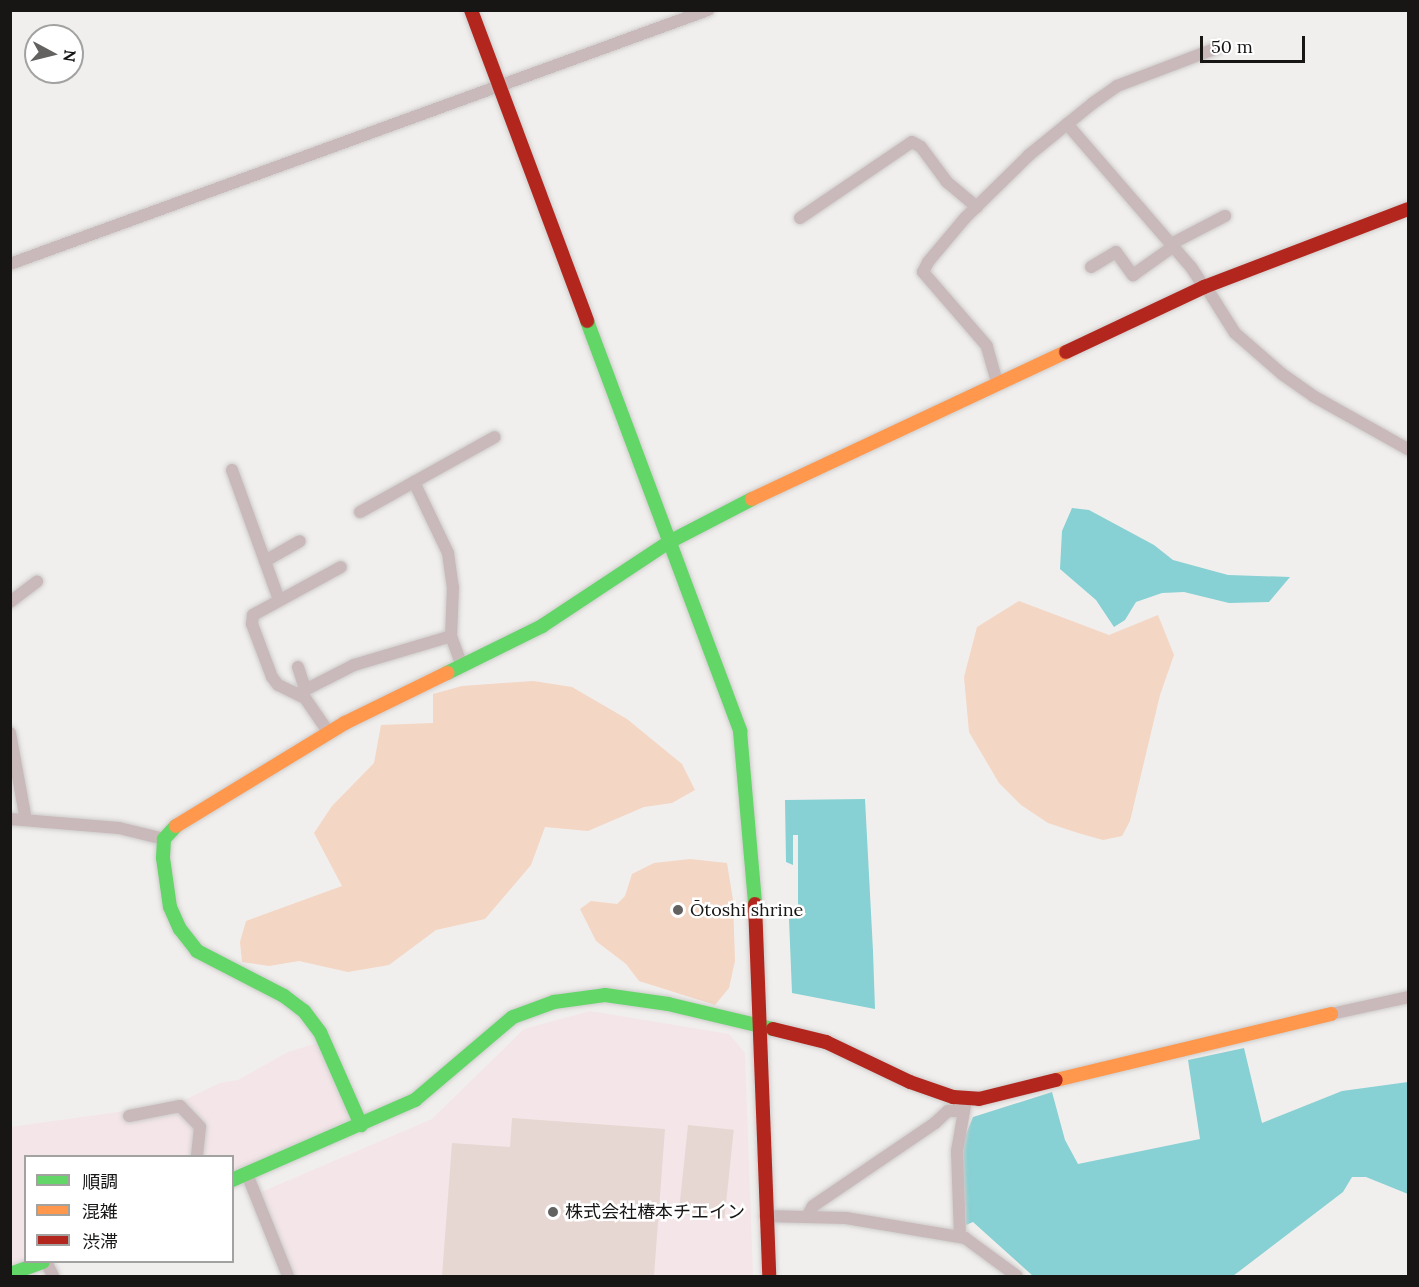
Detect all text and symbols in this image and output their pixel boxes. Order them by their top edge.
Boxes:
north arrow [24,24,84,84]
scale bar [1203,24,1308,62]
text: 50 m [1211,35,1253,58]
text: N [59,49,81,63]
place label: Ōtoshi shrine [690,899,803,921]
marker: Ōtoshi shrine [671,903,685,917]
legend [24,1155,234,1263]
text: 順調 [82,1170,118,1193]
text: 混雑 [82,1200,118,1223]
place label: 株式会社椿本チエイン [565,1201,745,1223]
marker: 株式会社椿本チエイン [546,1205,560,1219]
text: 渋滞 [82,1230,118,1253]

